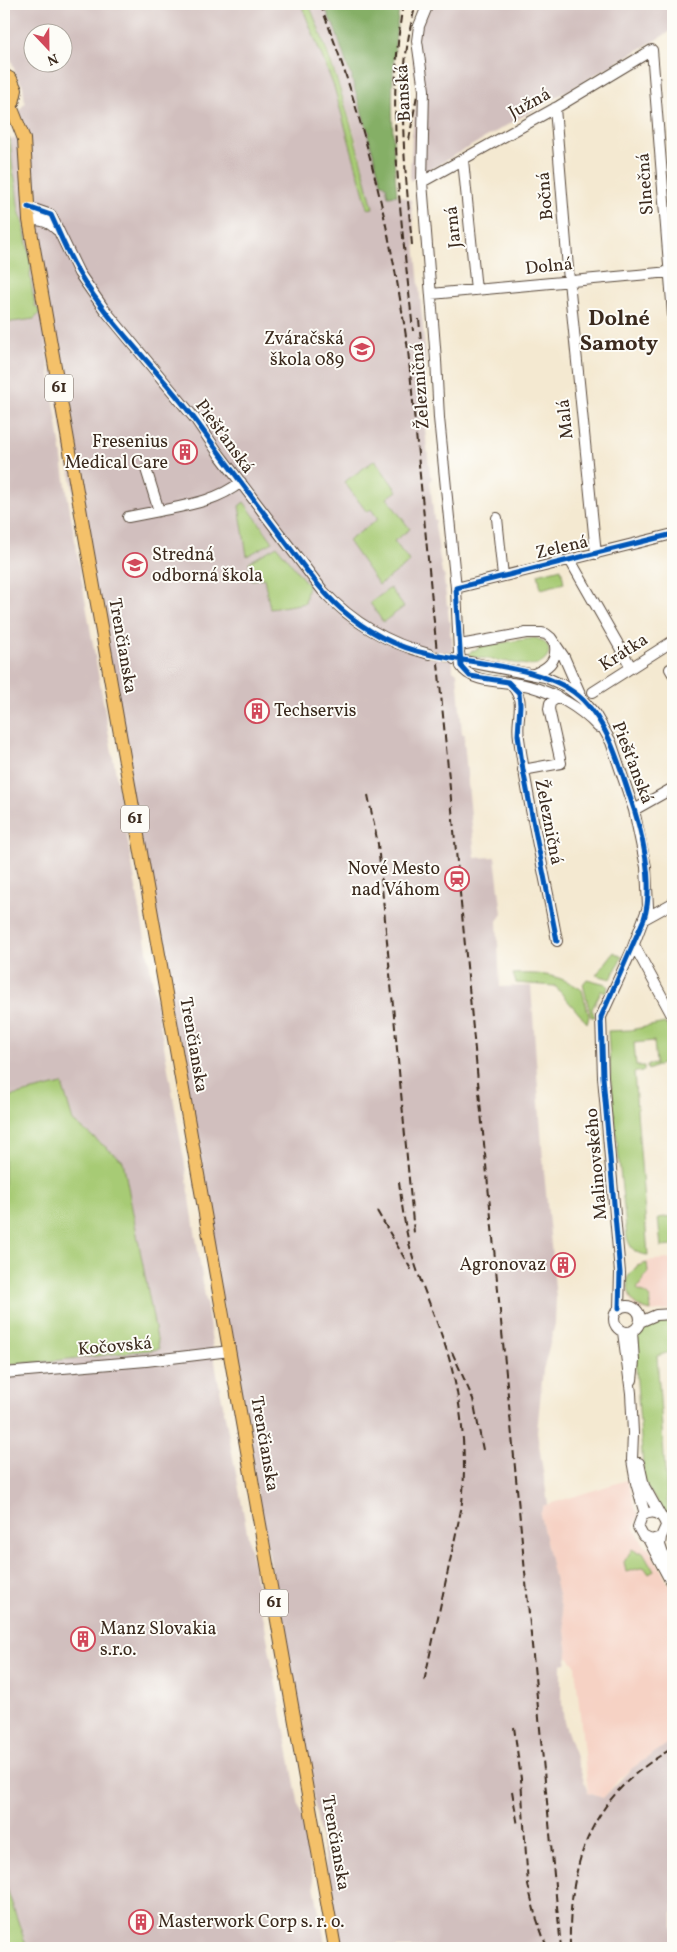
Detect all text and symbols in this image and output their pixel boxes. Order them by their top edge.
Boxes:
north arrow [22,22,72,72]
text: N [44,48,61,69]
street label: Banská [390,64,418,122]
street label: Južná [504,82,556,126]
street label: Slnečná [631,152,661,216]
street label: Bočná [531,171,561,221]
street label: Jarná [439,205,469,249]
street label: Dolná [524,252,574,282]
district label: Dolné Samoty [580,304,659,360]
place label: Zváračská škola 089 [264,327,344,373]
school or university icon: Zváračská škola 089 [349,336,375,362]
street label: Železničná [406,342,436,430]
road number: 61 [45,374,73,402]
street label: Piešťanská [188,395,260,479]
street label: Malá [551,398,581,440]
place label: Fresenius Medical Care [65,430,168,476]
building icon: Fresenius Medical Care [172,439,198,465]
street label: Zelená [533,530,591,566]
place label: Stredná odborná škola [152,543,263,589]
school or university icon: Stredná odborná škola [122,552,148,578]
street label: Trenčianska [101,596,143,696]
street label: Krátka [595,628,653,678]
building icon: Techservis [244,698,270,724]
place label: Techservis [274,699,357,724]
street label: Piešťanská [605,718,659,808]
street label: Železničná [527,777,569,867]
road number: 61 [121,806,149,832]
place label: Nové Mesto nad Váhom [347,857,440,903]
station icon: Nové Mesto nad Váhom [444,866,470,892]
street label: Trenčianska [172,995,214,1095]
street label: Malinovského [580,1107,614,1221]
building icon: Agronovaz [550,1252,576,1278]
place label: Agronovaz [459,1253,546,1278]
street label: Kočovská [77,1331,153,1363]
street label: Trenčianska [243,1394,285,1494]
road number: 61 [260,1590,288,1616]
place label: Manz Slovakia s.r.o. [100,1617,216,1663]
building icon: Manz Slovakia s.r.o. [70,1626,96,1652]
street label: Trenčianska [314,1793,356,1893]
building icon: Masterwork Corp s. r. o. [128,1909,154,1935]
place label: Masterwork Corp s. r. o. [158,1910,345,1935]

